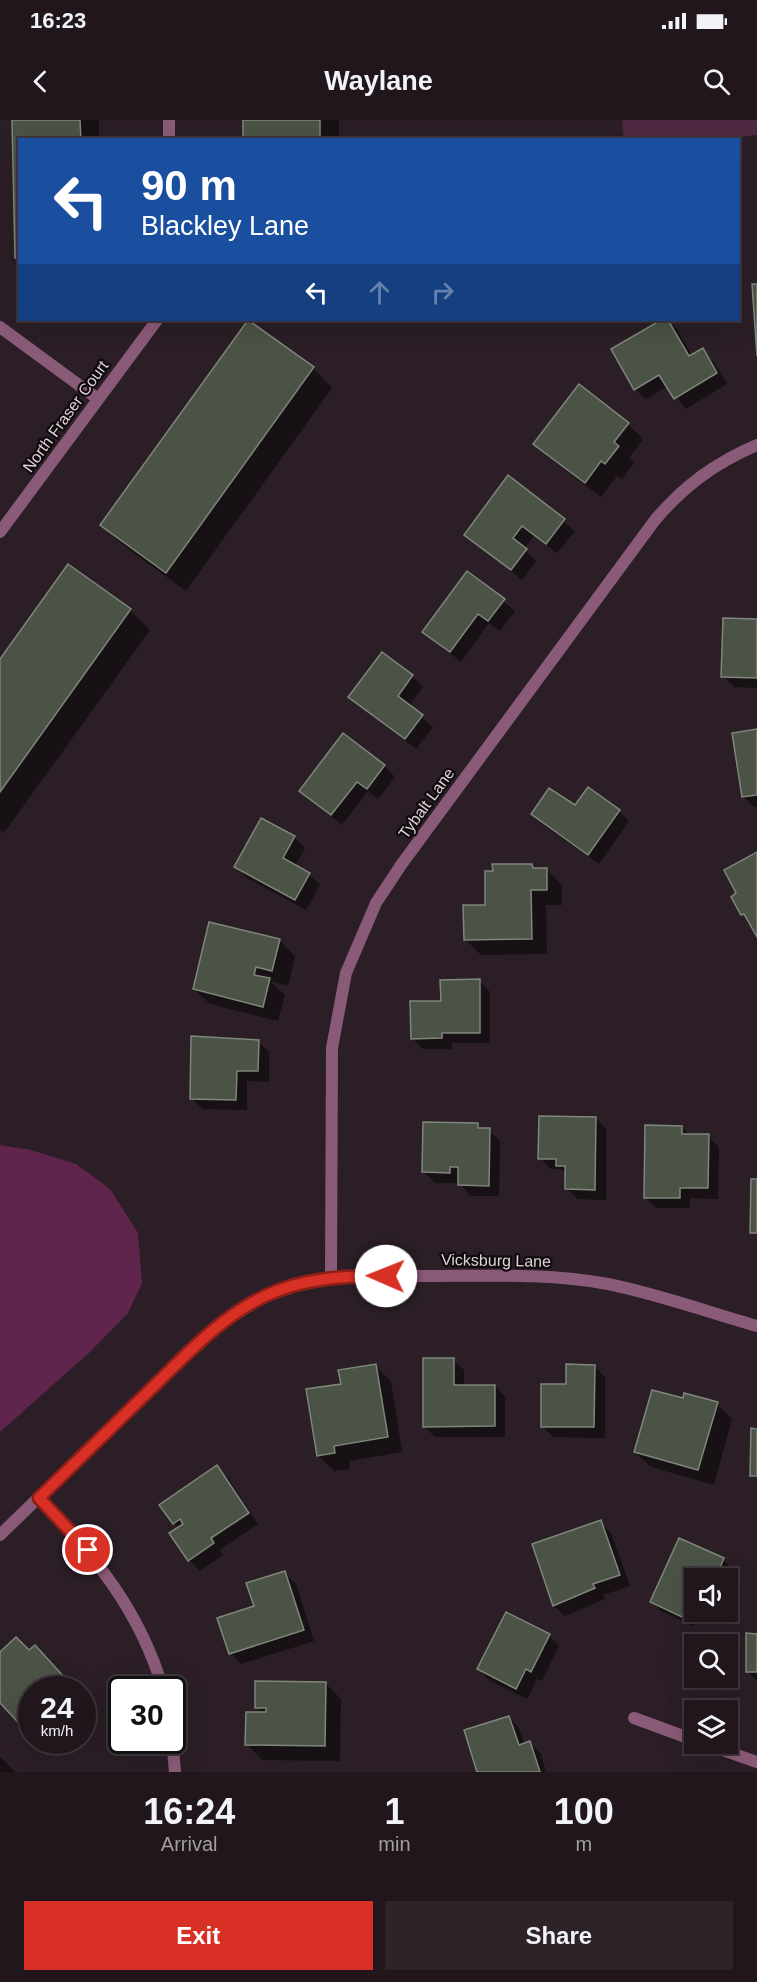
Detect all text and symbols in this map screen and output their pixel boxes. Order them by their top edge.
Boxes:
text: 16:23 [30,8,86,33]
icon: back [24,65,57,98]
icon: search [700,65,733,98]
text: Waylane [324,66,433,96]
icon: left [42,162,120,240]
text: 90 m [141,162,237,209]
text: Blackley Lane [141,211,309,241]
icon: left [300,276,333,309]
icon: ahead [363,276,396,309]
icon: right [426,276,459,309]
street label: North Fraser Court [19,357,112,475]
street label: Tybalt Lane [395,765,458,842]
position arrow [354,1244,418,1308]
street label: Vicksburg Lane [441,1251,551,1270]
pin [62,1524,113,1575]
icon: arrive [71,1533,104,1566]
map controls [684,1568,738,1754]
button: sound [684,1568,738,1622]
button: search [684,1634,738,1688]
speed limit sign: 30 [108,1676,186,1754]
text: 24 [40,1691,74,1724]
button: layers [684,1700,738,1754]
text: km/h [41,1722,73,1739]
text: 16:24 [143,1791,235,1832]
text: 1 [384,1791,404,1832]
text: 100 [554,1791,614,1832]
text: Arrival [161,1833,218,1855]
text: min [378,1833,411,1855]
text: m [575,1833,592,1855]
button: Exit [24,1901,373,1970]
button: Share [385,1901,733,1970]

